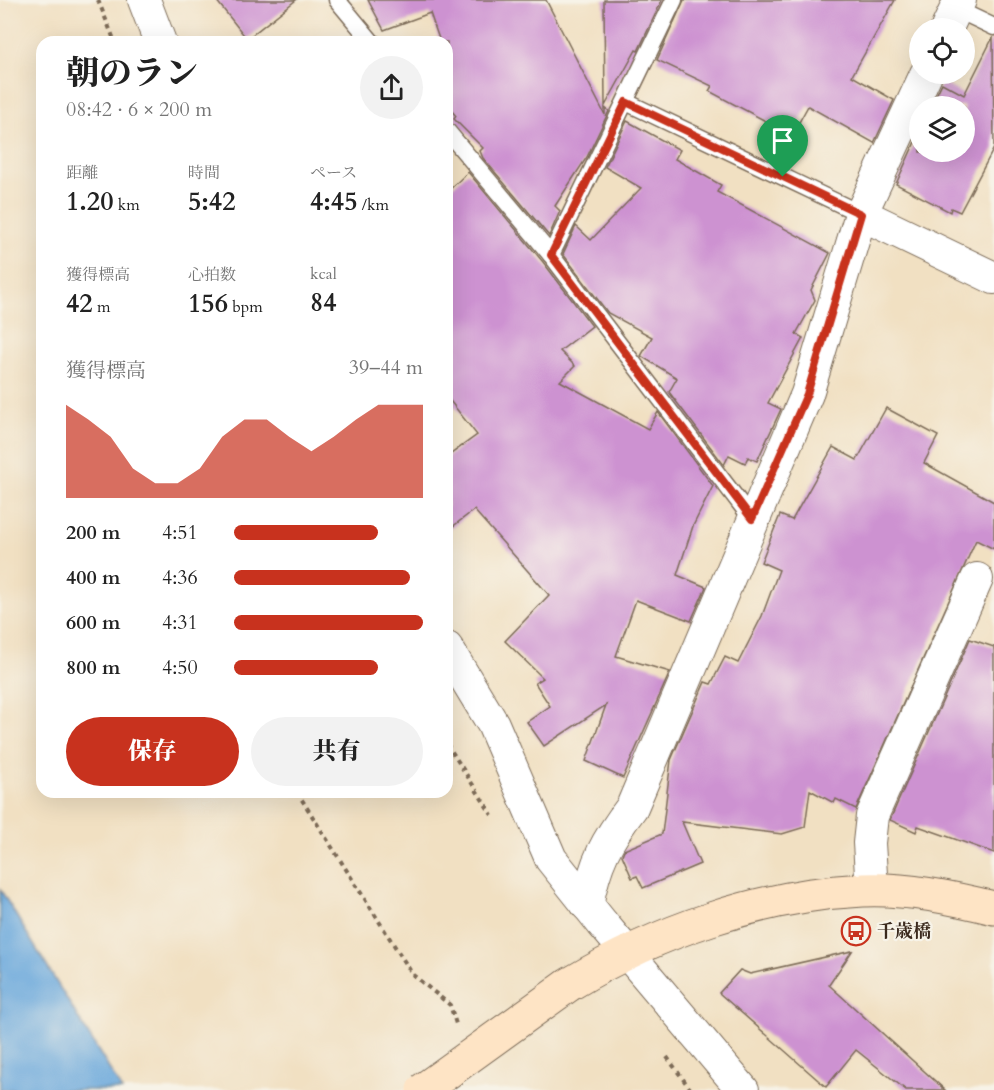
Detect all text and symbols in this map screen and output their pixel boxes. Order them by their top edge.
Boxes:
map controls [909,18,975,162]
button: locate [909,18,975,84]
text: 朝のラン [66,51,198,96]
button: share [360,56,423,119]
text: 08:42 · 6 × 200 m [66,96,212,123]
button: layers [909,96,975,162]
pin [757,115,808,177]
icon: arrive [766,124,799,157]
text: 距離 [66,162,98,184]
text: 時間 [188,162,220,184]
text: ペース [310,162,357,184]
text: 1.20 [66,184,114,219]
text: 5:42 [188,184,236,219]
text: 4:45 [310,184,358,219]
text: km [114,194,140,216]
text: /km [358,194,389,216]
text: kcal [310,263,337,285]
text: 獲得標高 [66,264,130,286]
text: 心拍数 [188,264,236,286]
text: 84 [310,285,337,320]
text: 42 [66,286,93,321]
text: 156 [188,286,228,321]
text: m [93,296,110,318]
text: bpm [228,296,263,318]
text: 39–44 m [349,354,423,381]
text: 獲得標高 [66,357,146,384]
text: 200 m [66,519,121,546]
text: 4:51 [162,519,198,546]
text: 400 m [66,564,121,591]
text: 4:36 [162,564,198,591]
text: 600 m [66,609,121,636]
text: 4:31 [162,609,198,636]
text: 800 m [66,654,121,681]
text: 4:50 [162,654,198,681]
button: 保存 [66,717,239,786]
button: 共有 [251,717,423,786]
bus stop icon: 千歳橋 [840,915,872,947]
place label: 千歳橋 [877,919,931,944]

